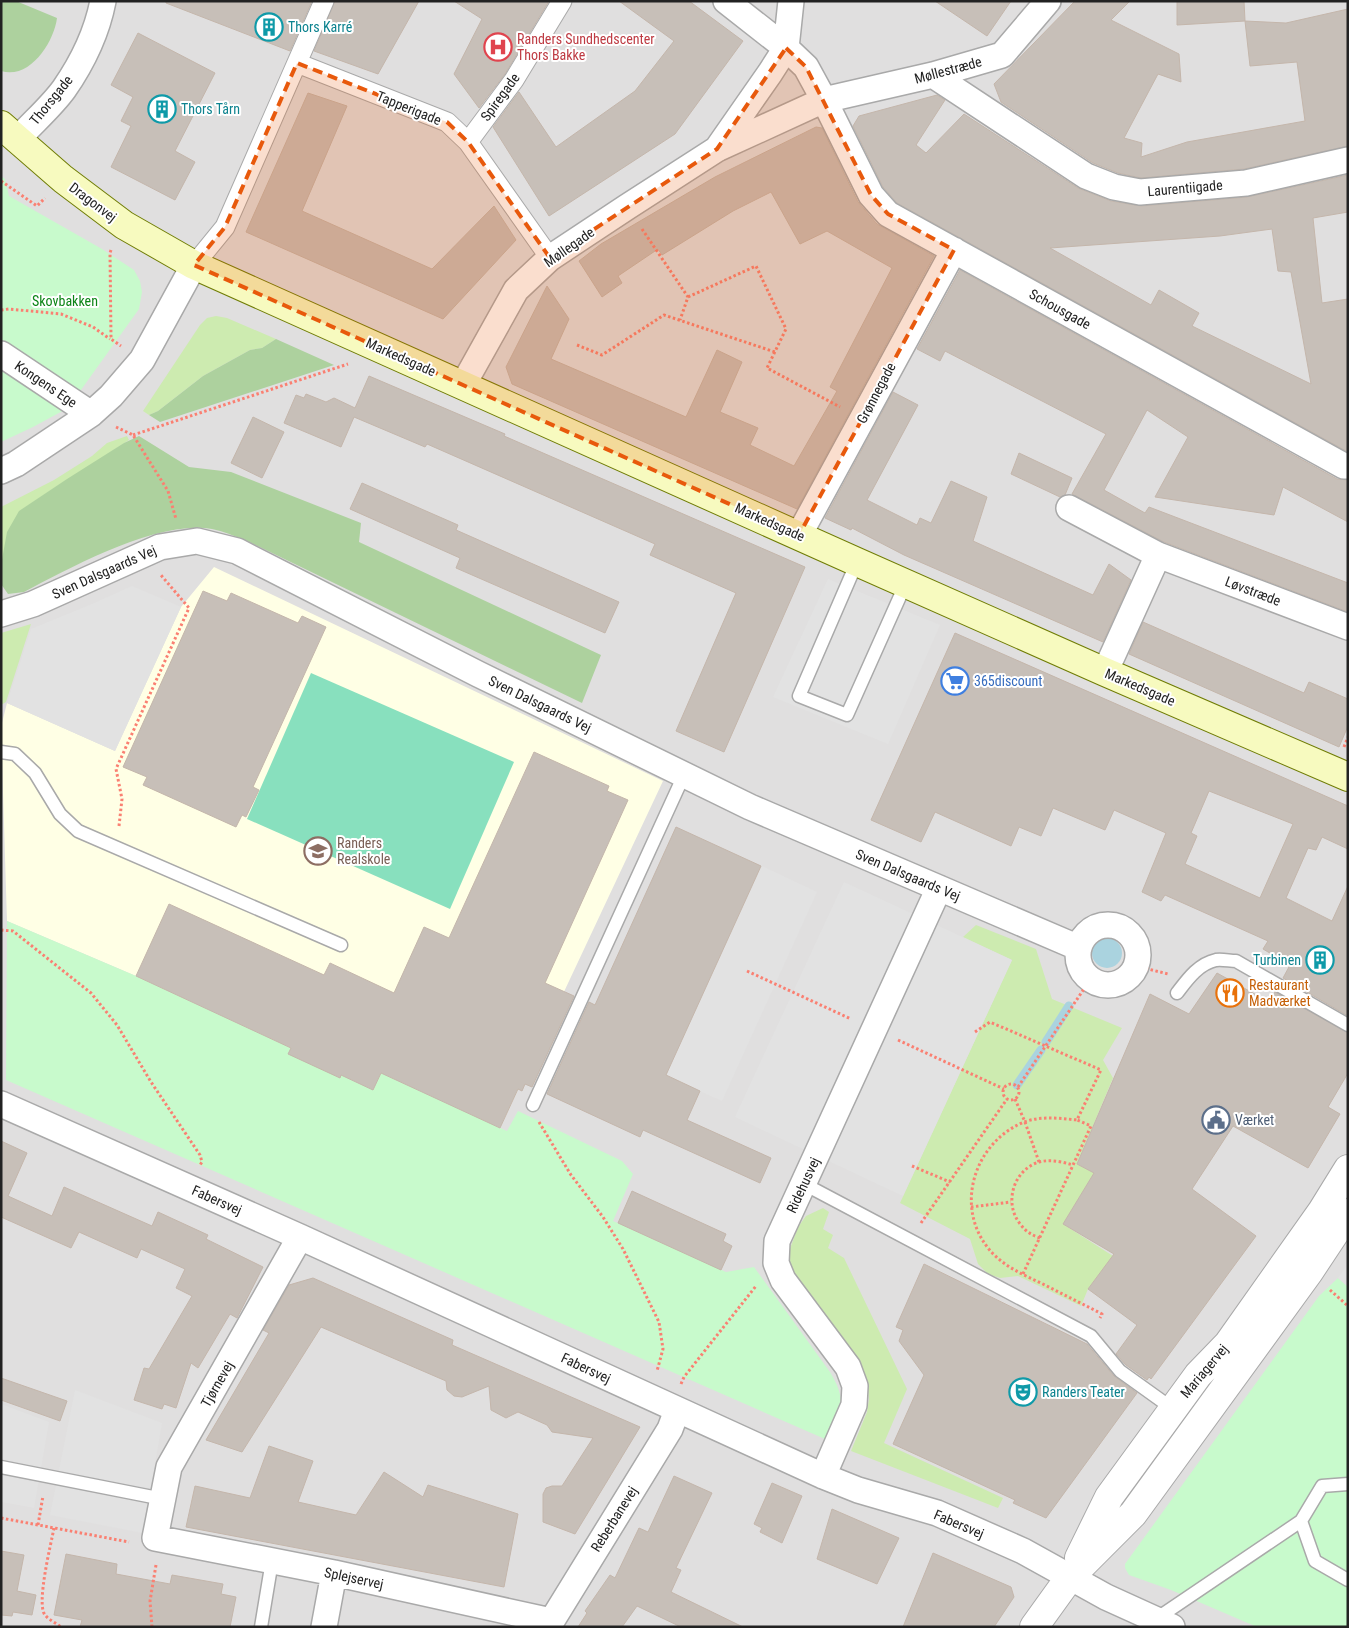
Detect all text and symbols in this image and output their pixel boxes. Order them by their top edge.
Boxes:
building icon: Thors Karré [254,12,284,42]
place label: Thors Karré [288,19,353,35]
place label: Randers Sundhedscenter Thors Bakke [517,31,654,63]
hospital icon: Randers Sundhedscenter Thors Bakke [483,32,513,62]
street label: Møllestræde [913,53,984,87]
street label: Spiregade [477,70,523,124]
street label: Thorsgade [26,72,76,128]
street label: Tapperigade [374,88,444,128]
building icon: Thors Tårn [147,94,177,124]
place label: Thors Tårn [181,101,240,117]
street label: Laurentiigade [1147,177,1224,199]
street label: Dragonvej [66,179,120,225]
street label: Møllegade [541,224,598,270]
street label: Schousgade [1026,286,1094,333]
park label: Skovbakken [32,293,98,309]
street label: Markedsgade [364,334,439,380]
street label: Kongens Ege [12,357,80,411]
street label: Grønnegade [853,359,899,426]
street label: Markedsgade [733,499,808,545]
street label: Sven Dalsgaards Vej [49,542,159,602]
street label: Løvstræde [1223,573,1283,609]
street label: Markedsgade [1102,665,1178,709]
supermarket icon: 365discount [940,666,970,696]
street label: Sven Dalsgaards Vej [486,672,594,736]
place label: 365discount [974,673,1042,689]
place label: Randers Realskole [337,835,391,867]
school or university icon: Randers Realskole [303,836,333,866]
street label: Sven Dalsgaards Vej [853,846,963,904]
building icon: Turbinen [1305,945,1335,975]
place label: Turbinen [1253,952,1301,968]
place label: Restaurant Madværket [1249,977,1311,1009]
restaurant icon: Restaurant Madværket [1215,978,1245,1008]
public building icon: Værket [1201,1105,1231,1135]
place label: Værket [1235,1112,1274,1128]
street label: Ridehusvej [783,1155,823,1215]
street label: Fabersvej [190,1182,244,1218]
street label: Mariagervej [1177,1341,1231,1401]
street label: Fabersvej [559,1350,613,1386]
street label: Tjørnevej [197,1358,237,1410]
theatre icon: Randers Teater [1008,1377,1038,1407]
place label: Randers Teater [1042,1384,1125,1400]
street label: Reberbanevej [588,1483,640,1555]
street label: Fabersvej [932,1506,986,1542]
street label: Splejservej [323,1564,385,1592]

